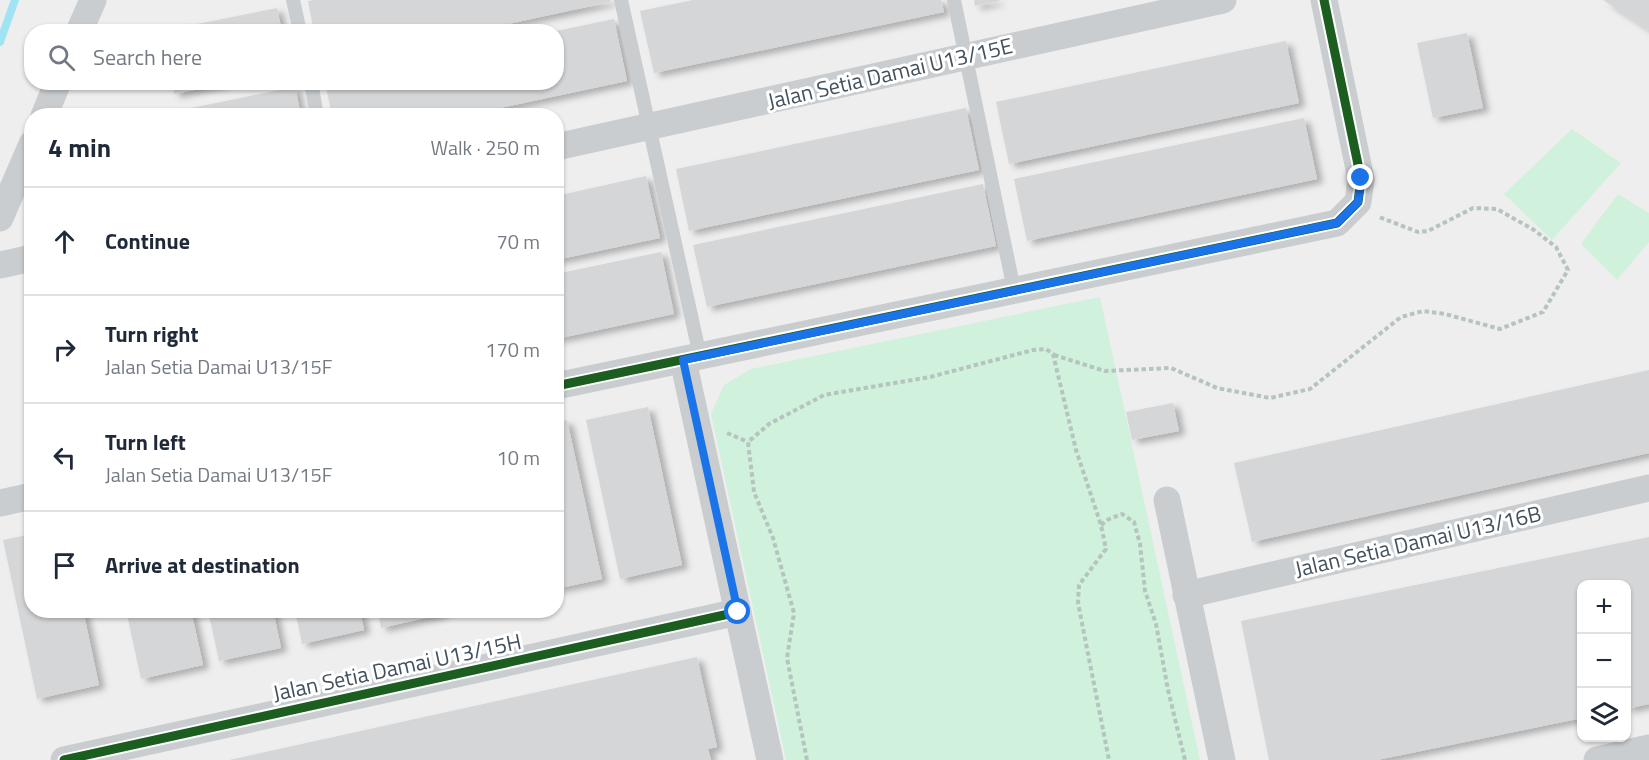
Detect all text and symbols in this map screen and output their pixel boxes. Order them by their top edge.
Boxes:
search box [24,24,564,90]
street label: Jalan Setia Damai U13/15E [764,28,1016,118]
text: Search here [93,40,202,74]
icon: search [45,41,78,74]
text: 4 min [48,128,111,167]
text: Walk · 250 m [431,132,540,163]
route end [1347,164,1373,190]
text: Continue [105,224,190,258]
icon: ahead [48,225,81,258]
text: 70 m [496,226,540,257]
text: Turn right [105,317,199,351]
icon: right [48,333,81,366]
text: 170 m [485,334,540,365]
text: Jalan Setia Damai U13/15F [105,351,332,382]
text: Turn left [105,425,186,459]
icon: left [48,441,81,474]
text: 10 m [496,442,540,473]
text: Jalan Setia Damai U13/15F [105,459,332,490]
street label: Jalan Setia Damai U13/16B [1291,496,1545,586]
text: Arrive at destination [105,548,300,582]
icon: arrive [48,549,81,582]
map controls [1577,580,1631,742]
button: + [1577,580,1631,634]
route start [724,598,750,624]
street label: Jalan Setia Damai U13/15H [270,624,524,710]
button: − [1577,634,1631,688]
button: layers [1577,688,1631,742]

